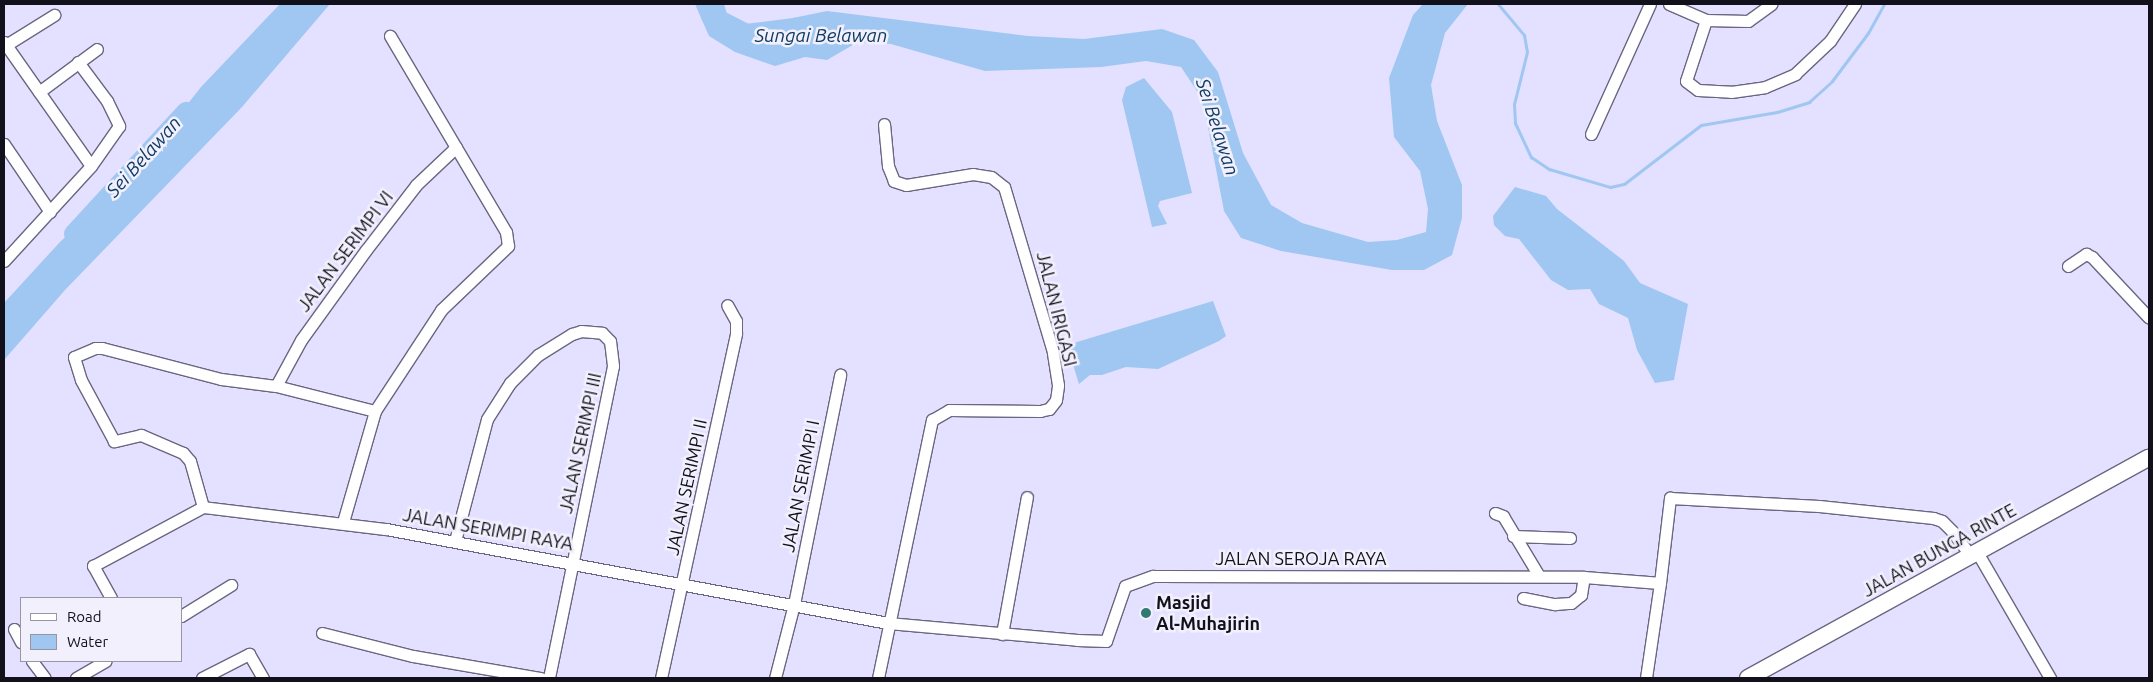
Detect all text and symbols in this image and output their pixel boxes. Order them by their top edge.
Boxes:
water label: Sungai Belawan [755,25,887,47]
water label: Sei Belawan [1191,76,1243,178]
water label: Sei Belawan [102,112,186,202]
street label: JALAN SERIMPI VI [293,186,397,316]
street label: JALAN IRIGASI [1032,249,1082,369]
street label: JALAN SERIMPI III [555,371,605,515]
street label: JALAN SERIMPI II [661,417,711,557]
street label: JALAN SERIMPI I [777,418,823,554]
street label: JALAN BUNGA RINTE [1859,499,2019,601]
street label: JALAN SERIMPI RAYA [401,503,575,555]
street label: JALAN SEROJA RAYA [1216,547,1386,569]
place label: Masjid Al-Muhajirin [1156,592,1260,634]
legend [20,597,182,662]
marker: Masjid Al-Muhajirin [1140,607,1152,619]
text: Road [67,608,102,625]
text: Water [67,633,108,650]

